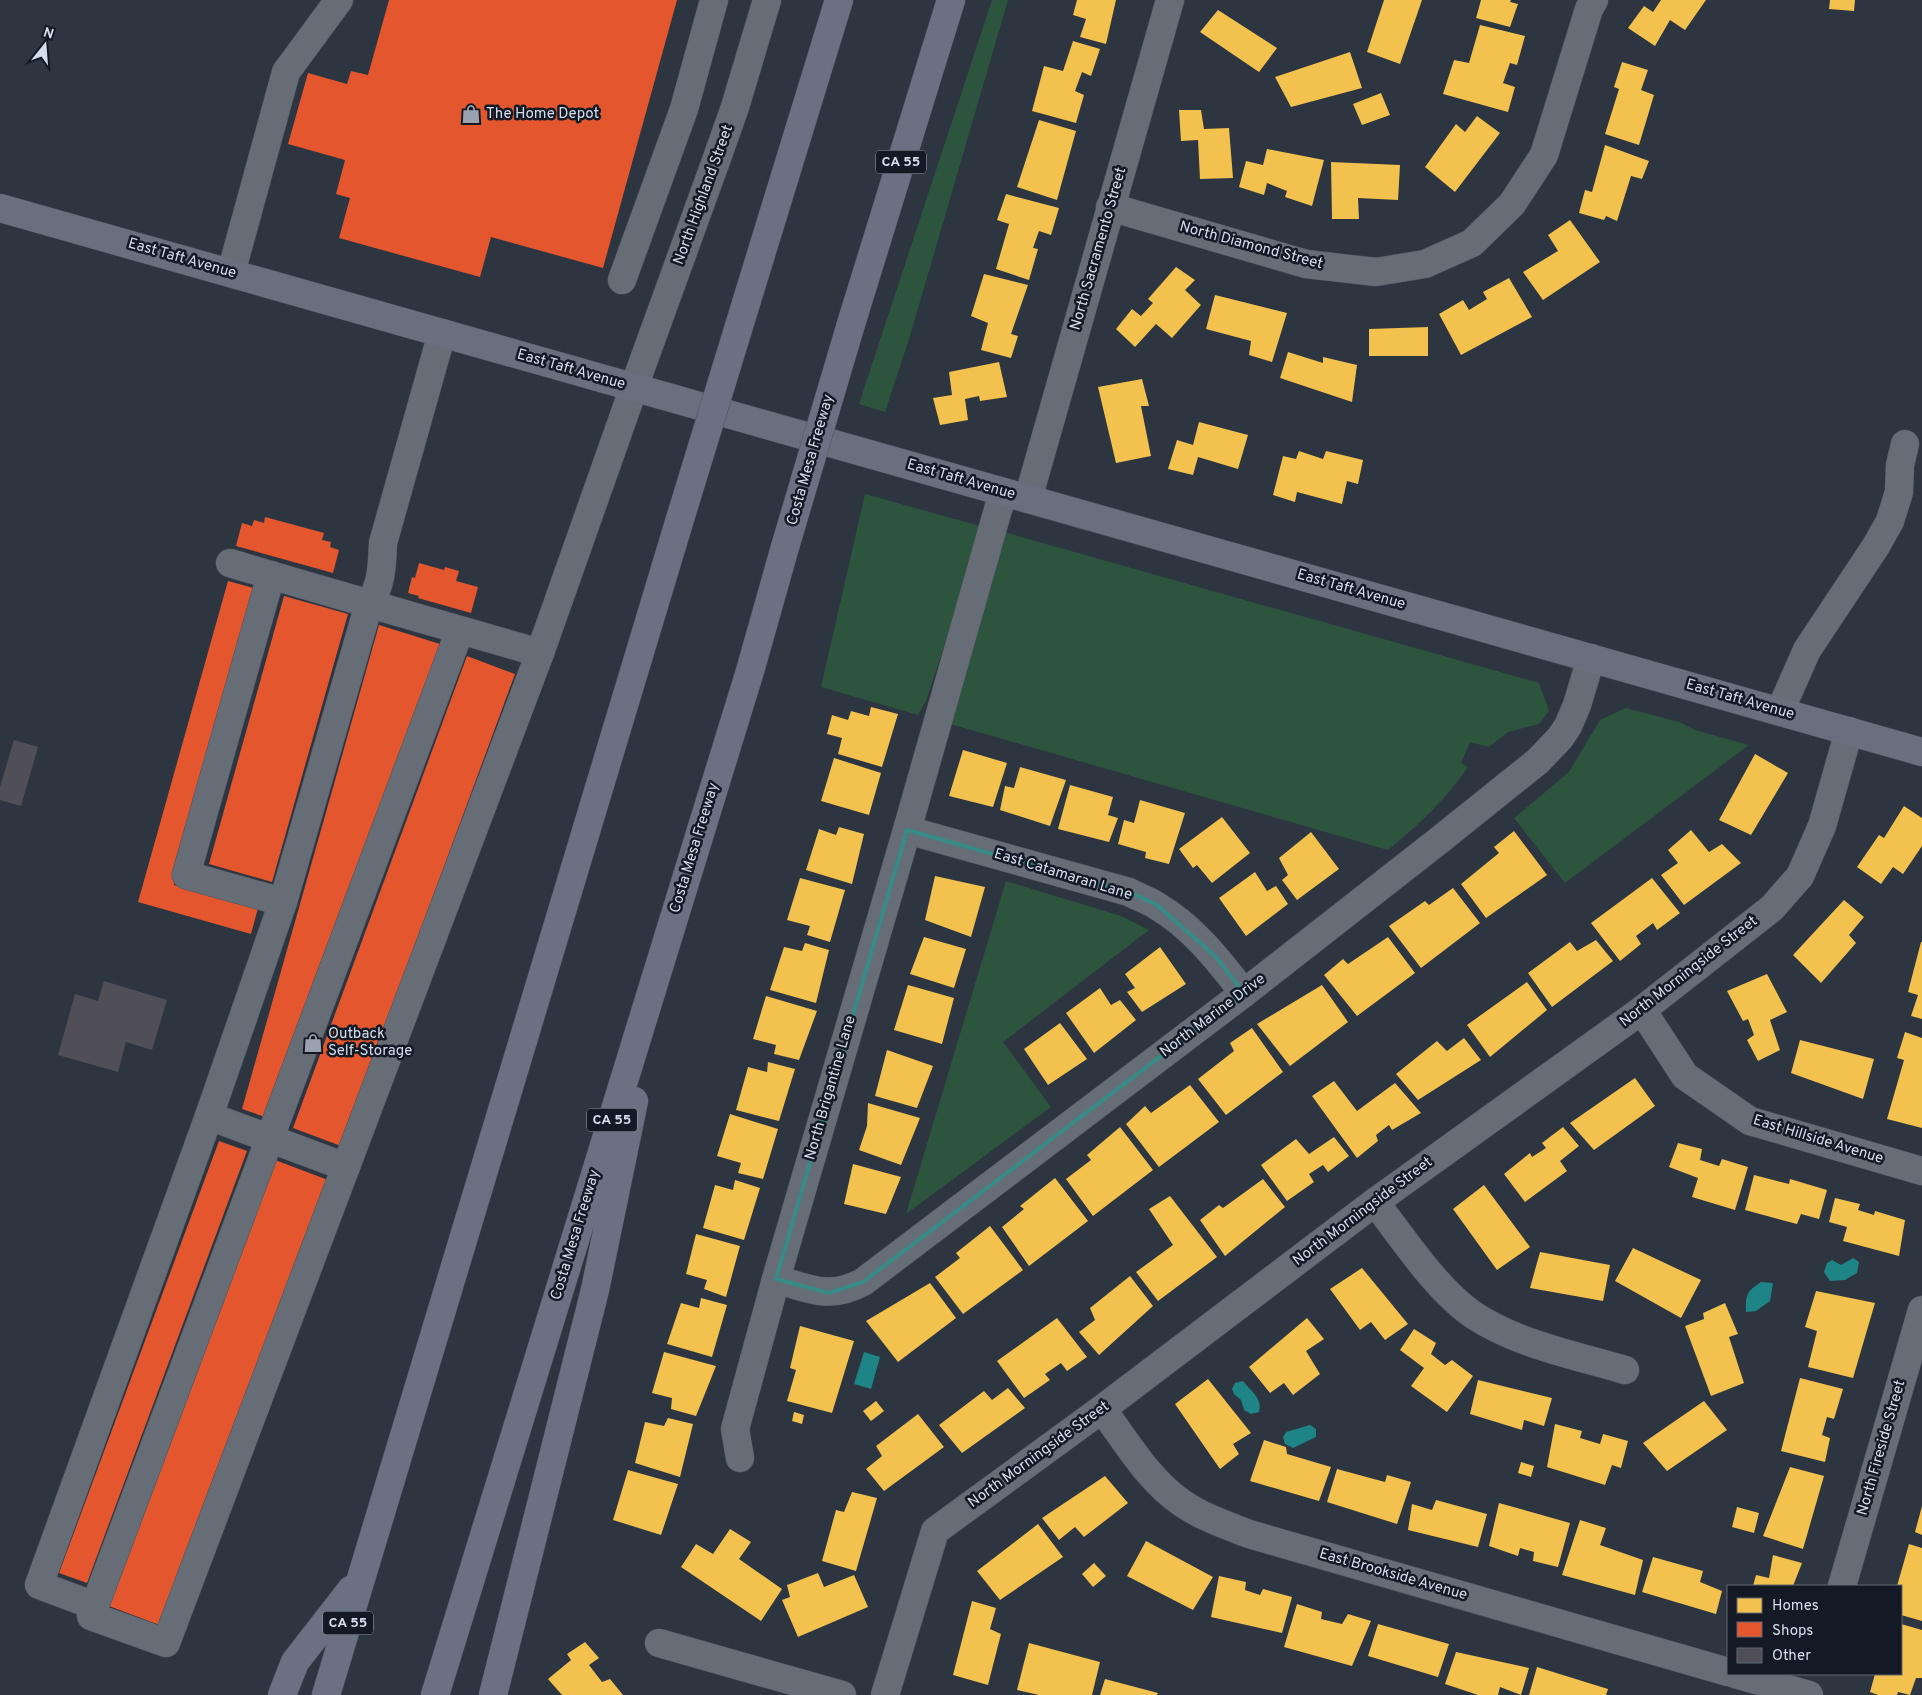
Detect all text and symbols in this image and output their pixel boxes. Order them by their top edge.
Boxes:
north arrow [20,20,70,70]
text: N [41,24,56,44]
shop icon: The Home Depot [460,103,482,125]
place label: The Home Depot [486,105,599,124]
street label: North Highland Street [670,122,738,268]
road number: CA 55 [876,150,926,173]
street label: North Sacramento Street [1067,165,1131,333]
street label: North Diamond Street [1177,218,1325,274]
street label: East Taft Avenue [126,234,238,284]
street label: East Taft Avenue [515,345,627,395]
street label: Costa Mesa Freeway [783,392,839,528]
street label: East Taft Avenue [905,455,1017,505]
street label: East Taft Avenue [1295,565,1407,615]
street label: East Taft Avenue [1684,675,1796,725]
street label: Costa Mesa Freeway [666,780,724,916]
street label: East Catamaran Lane [992,845,1134,905]
street label: North Morningside Street [1616,912,1762,1032]
street label: North Marine Drive [1156,970,1270,1062]
street label: North Brigantine Lane [801,1014,861,1162]
place label: Outback Self-Storage [328,1025,412,1061]
shop icon: Outback Self-Storage [302,1032,324,1054]
road number: CA 55 [587,1108,637,1132]
street label: East Hillside Avenue [1750,1111,1886,1169]
street label: North Morningside Street [1289,1153,1437,1271]
street label: Costa Mesa Freeway [547,1167,605,1303]
street label: North Fireside Street [1854,1378,1910,1518]
street label: North Morningside Street [965,1397,1113,1513]
street label: East Brookside Avenue [1317,1545,1469,1605]
legend [1727,1585,1902,1675]
text: Homes [1772,1597,1819,1616]
road number: CA 55 [323,1612,373,1635]
text: Shops [1772,1622,1813,1641]
text: Other [1772,1647,1811,1666]

